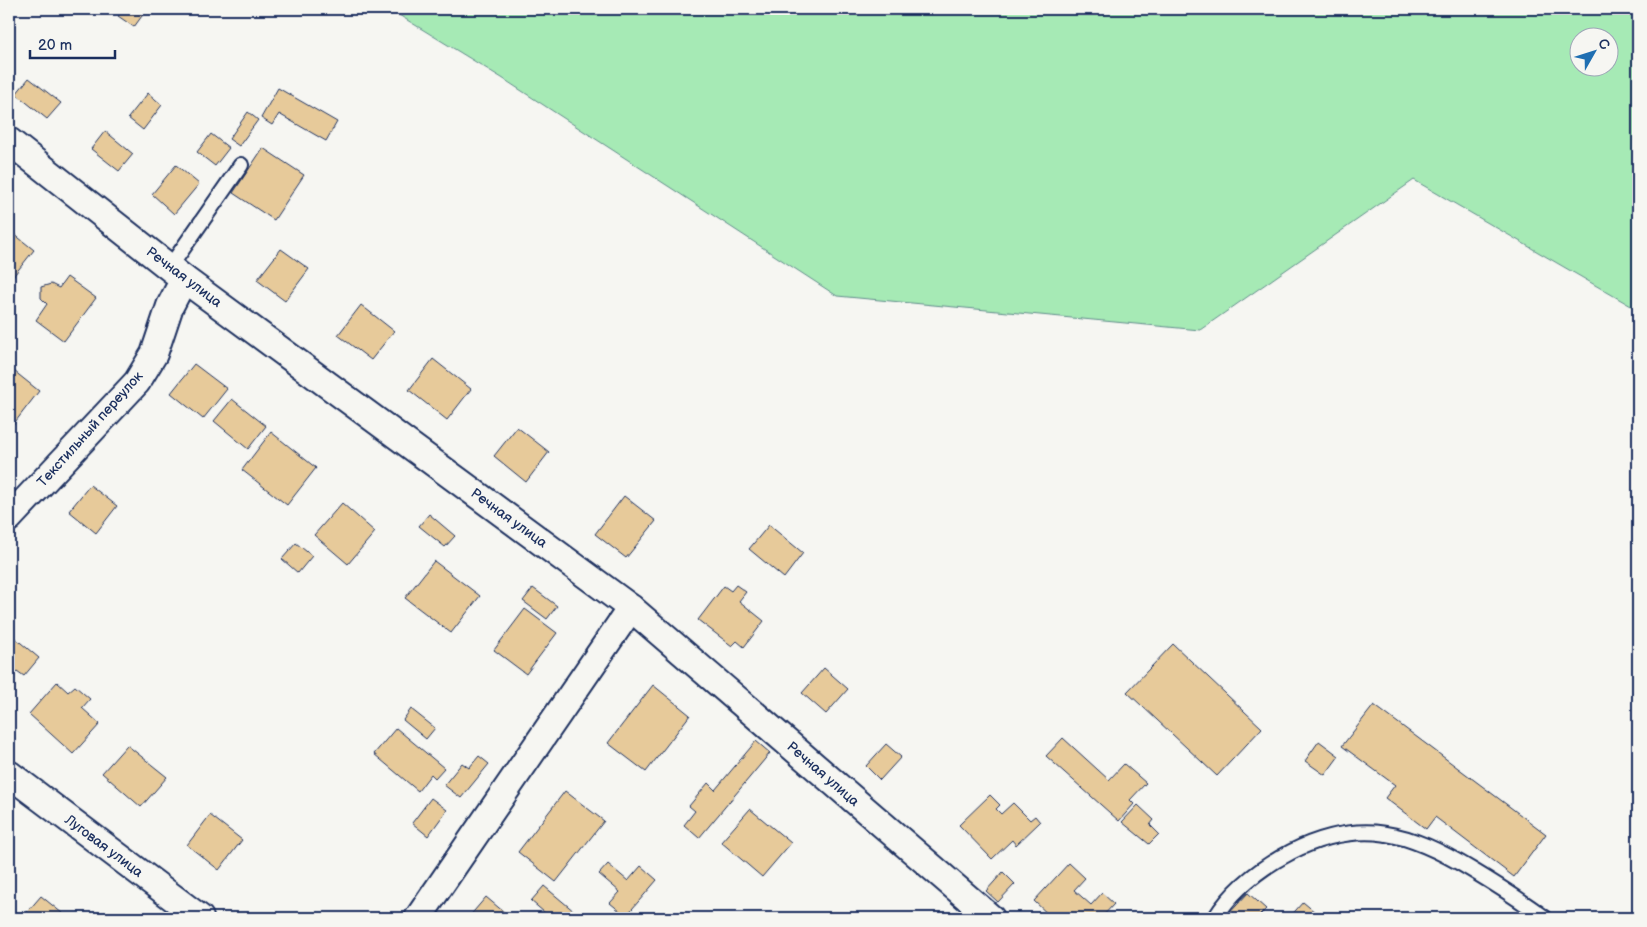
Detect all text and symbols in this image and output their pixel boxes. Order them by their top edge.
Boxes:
scale bar [30,28,115,60]
north arrow [1570,28,1620,78]
text: С [1594,35,1614,53]
text: 20 m [38,36,72,55]
street label: Речная улица [143,243,226,311]
street label: Текстильный переулок [34,367,147,490]
street label: Речная улица [467,485,551,552]
street label: Речная улица [783,738,863,811]
street label: Луговая улица [61,810,147,881]

